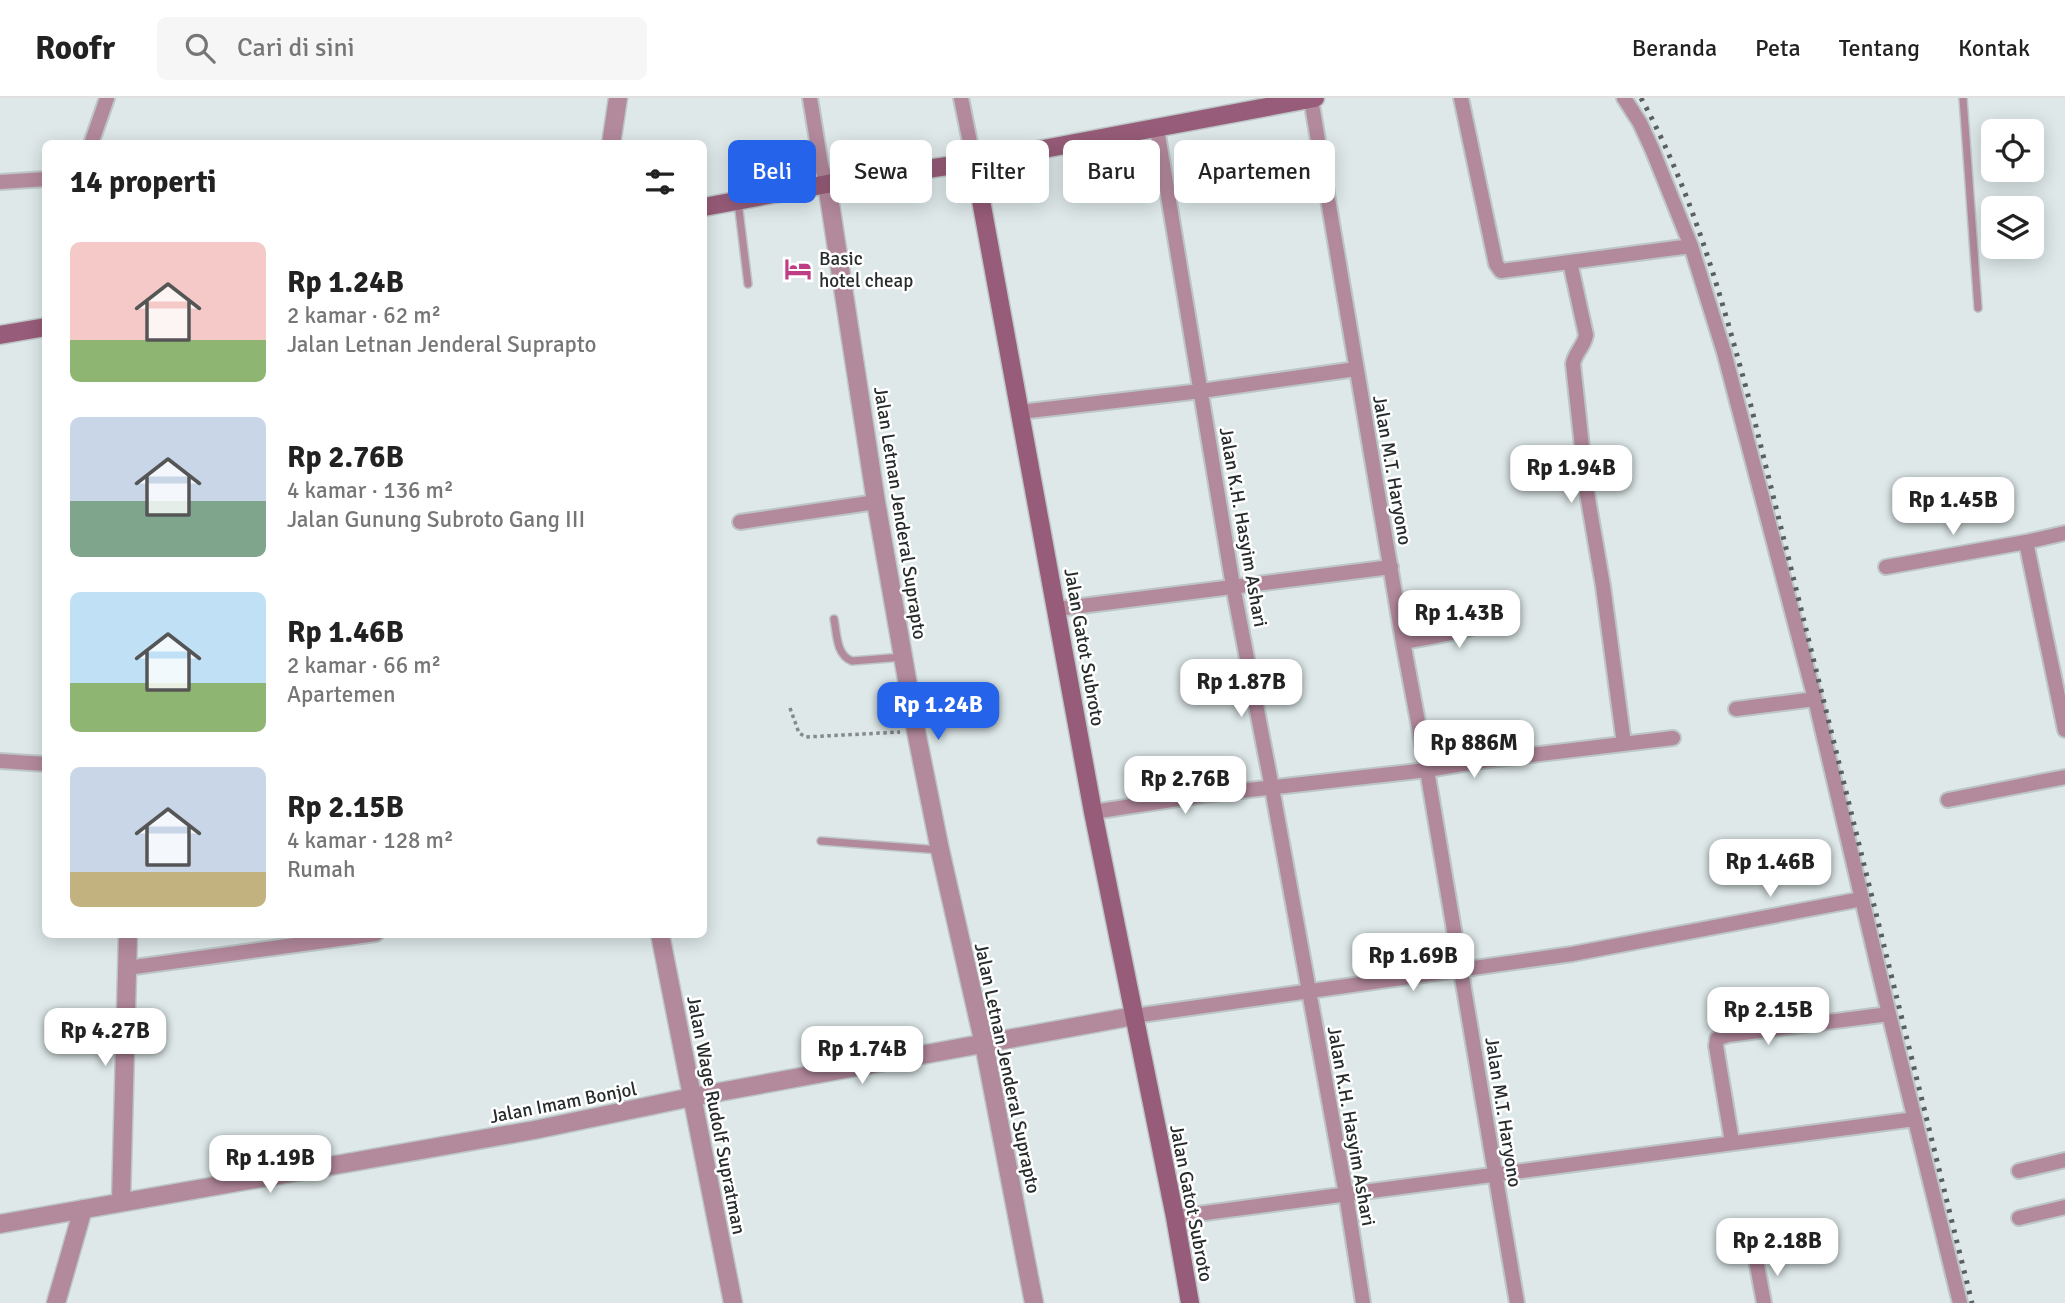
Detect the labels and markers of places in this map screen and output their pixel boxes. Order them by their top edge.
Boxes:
place label: Basic hotel cheap [819,247,913,293]
hotel icon: Basic hotel cheap [783,254,813,284]
pin: Rp 1.94B [1499,446,1643,505]
pin: Rp 1.45B [1881,478,2025,537]
pin: Rp 1.43B [1387,590,1531,650]
pin: Rp 1.87B [1169,660,1313,719]
pin: Rp 1.24B [866,682,1010,742]
pin: Rp 886M [1409,720,1539,780]
pin: Rp 2.76B [1113,756,1257,816]
pin: Rp 1.46B [1698,840,1842,899]
pin: Rp 1.69B [1341,934,1485,993]
pin: Rp 2.15B [1696,988,1840,1047]
pin: Rp 4.27B [33,1009,177,1068]
pin: Rp 1.74B [790,1026,934,1086]
pin: Rp 1.19B [198,1136,342,1195]
pin: Rp 2.18B [1705,1218,1849,1278]

